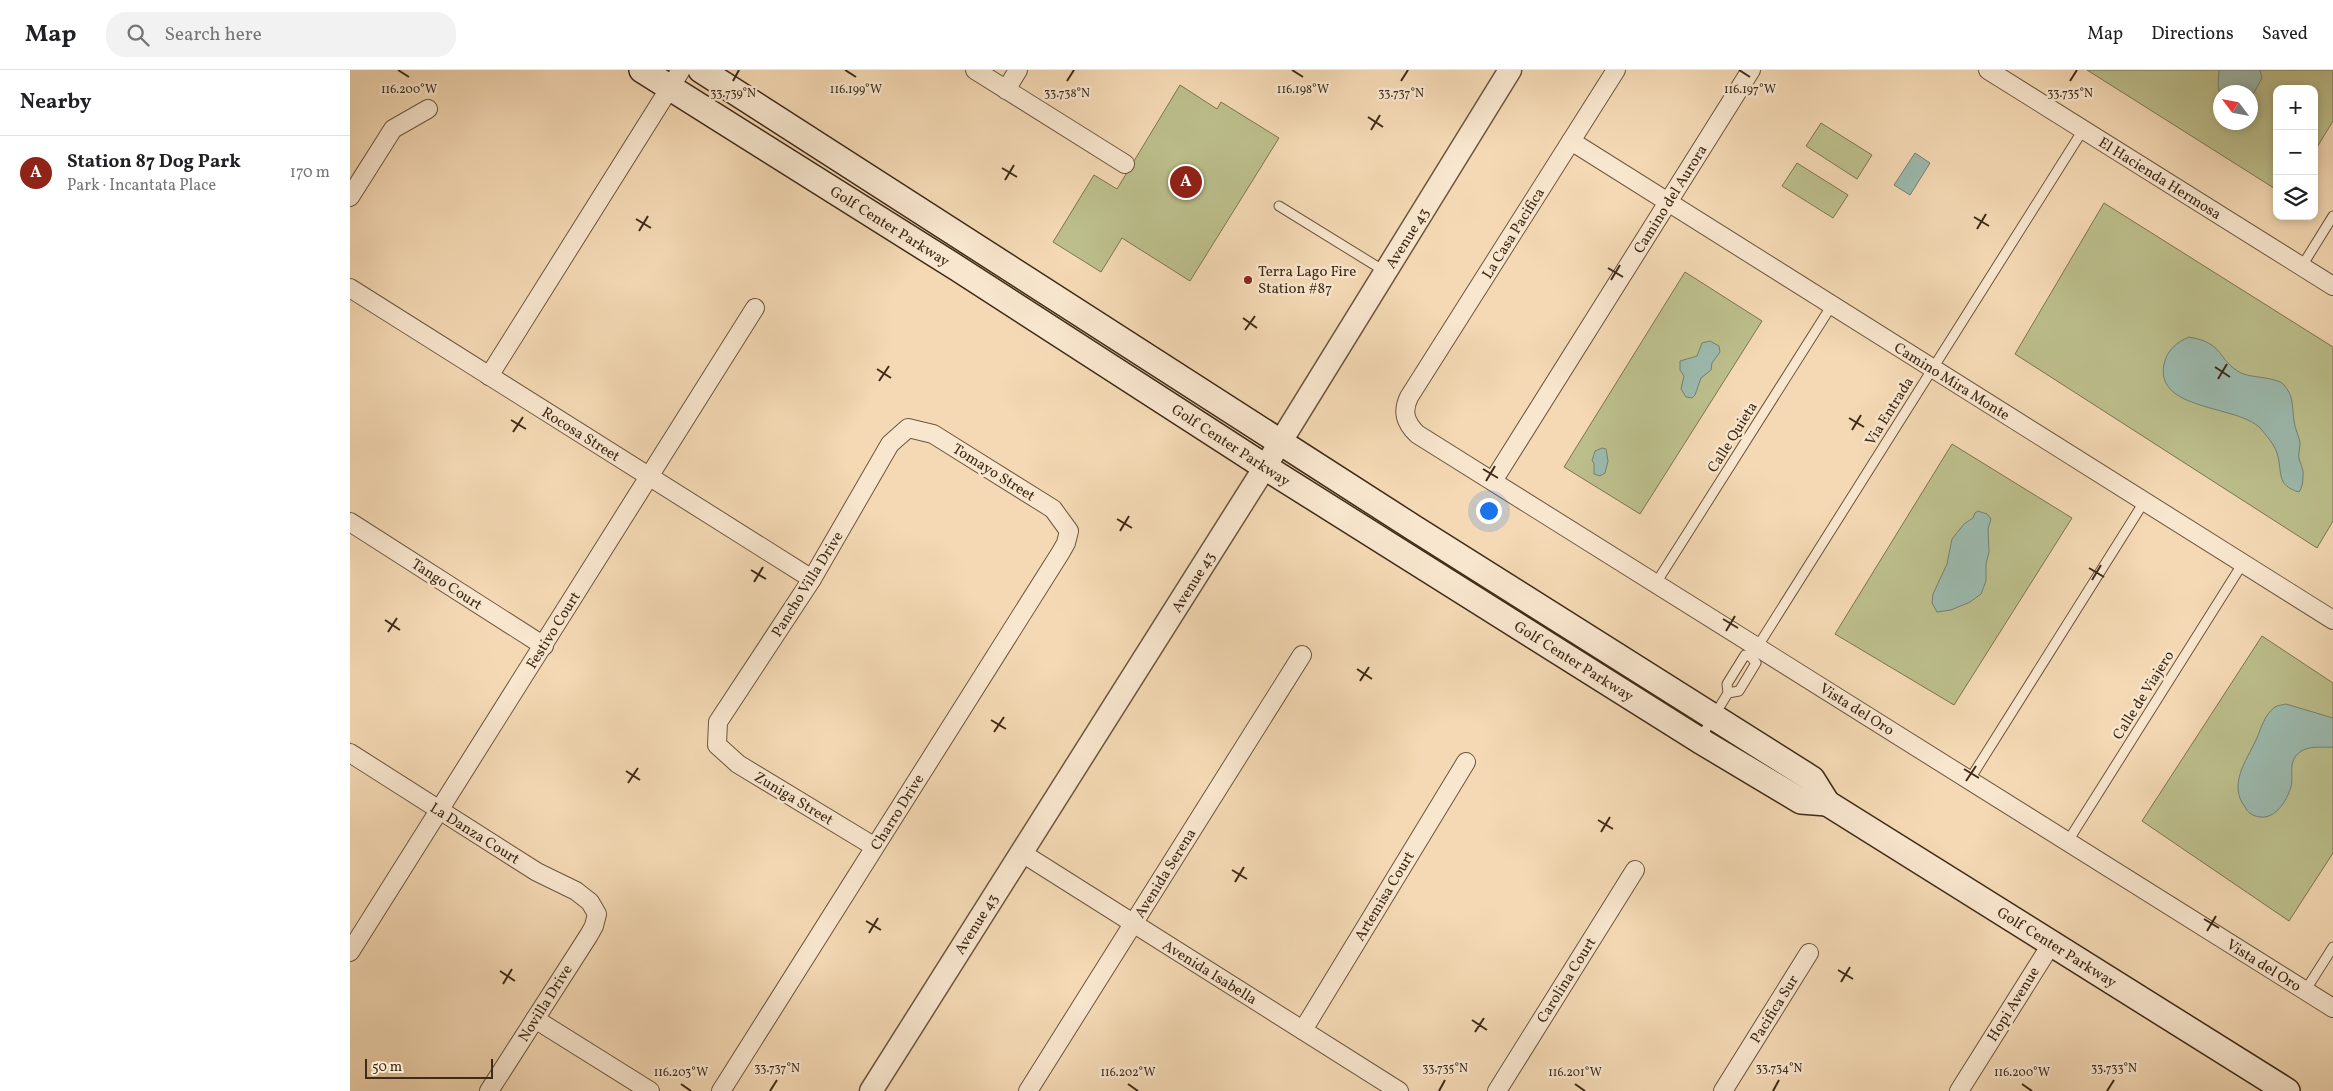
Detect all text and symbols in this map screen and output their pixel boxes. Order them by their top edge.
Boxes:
search box [106,12,456,57]
text: Map [25,18,76,52]
icon: search [124,21,152,49]
text: Search here [164,22,262,48]
text: Map [2087,22,2123,47]
text: Directions [2151,22,2234,47]
text: Saved [2262,22,2308,47]
text: 116.200°W [381,82,437,98]
text: 116.199°W [830,82,882,98]
text: 116.198°W [1277,82,1329,98]
text: 116.197°W [1724,82,1776,98]
north arrow [2213,85,2258,130]
map controls [2273,85,2318,220]
button: + [2273,85,2318,130]
text: 33.739°N [710,86,756,102]
text: 33.738°N [1044,86,1090,102]
text: 33.737°N [1378,86,1424,102]
text: 33.735°N [2047,86,2093,102]
text: Nearby [20,88,91,117]
button: − [2273,130,2318,175]
street label: El Hacienda Hermosa [2094,133,2225,226]
street label: Camino del Aurora [1629,141,1713,258]
text: Station 87 Dog Park [67,149,241,175]
text: A [30,162,42,184]
text: 170 m [290,162,330,184]
pin: A [1170,163,1202,201]
text: Park · Incantata Place [67,175,216,197]
button: layers [2273,175,2318,220]
street label: Golf Center Parkway [825,182,953,273]
street label: La Casa Pacifica [1478,184,1551,283]
street label: Avenue 43 [1381,204,1435,273]
place label: Terra Lago Fire Station #87 [1258,262,1356,300]
marker: Terra Lago Fire Station #87 [1242,274,1254,286]
street label: Camino Mira Monte [1889,338,2013,426]
street label: Via Entrada [1861,373,1920,450]
street label: Calle Quieta [1703,398,1763,477]
street label: Golf Center Parkway [1167,400,1294,493]
street label: Rocosa Street [537,403,623,468]
street label: Tomayo Street [948,439,1039,507]
your location [1476,498,1502,524]
street label: Pancho Villa Drive [767,528,849,642]
street label: Avenue 43 [1167,548,1221,617]
street label: Tango Court [407,554,486,616]
street label: Festivo Court [522,588,586,673]
street label: Golf Center Parkway [1509,617,1637,708]
street label: Calle de Viajero [2108,647,2180,744]
street label: Vista del Oro [1815,679,1898,742]
street label: Zuniga Street [750,767,837,831]
street label: Charro Drive [866,771,930,855]
street label: La Danza Court [425,798,523,870]
street label: Avenida Serena [1130,825,1202,923]
street label: Artemisa Court [1350,848,1420,946]
street label: Avenue 43 [950,890,1004,959]
street label: Golf Center Parkway [1992,903,2120,994]
street label: Carolina Court [1533,934,1602,1028]
street label: Vista del Oro [2222,935,2305,998]
street label: Avenida Isabella [1158,936,1261,1011]
street label: Novilla Drive [514,961,578,1046]
street label: Hopi Avenue [1983,963,2046,1046]
street label: Pacifica Sur [1746,972,1805,1048]
scale bar [365,1056,492,1079]
text: 50 m [372,1058,402,1077]
text: 33.737°N [754,1061,800,1077]
text: 33.735°N [1422,1061,1468,1077]
text: 33.734°N [1756,1061,1802,1077]
text: 33.733°N [2091,1061,2137,1077]
text: 116.203°W [654,1065,708,1081]
text: 116.202°W [1100,1065,1156,1081]
text: 116.201°W [1548,1065,1602,1081]
text: 116.200°W [1994,1065,2050,1081]

